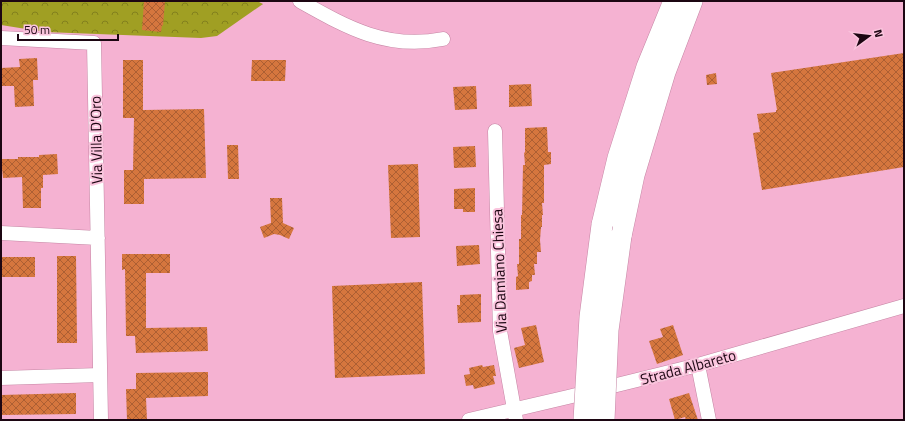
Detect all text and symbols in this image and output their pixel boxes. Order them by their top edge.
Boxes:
scale bar [18,16,118,42]
north arrow [849,16,889,56]
text: 50 m [24,20,50,39]
text: N [870,28,887,39]
street label: Via Villa D'Oro [84,96,108,184]
street label: Via Damiano Chiesa [485,208,513,333]
street label: Strada Albareto [638,343,739,391]

